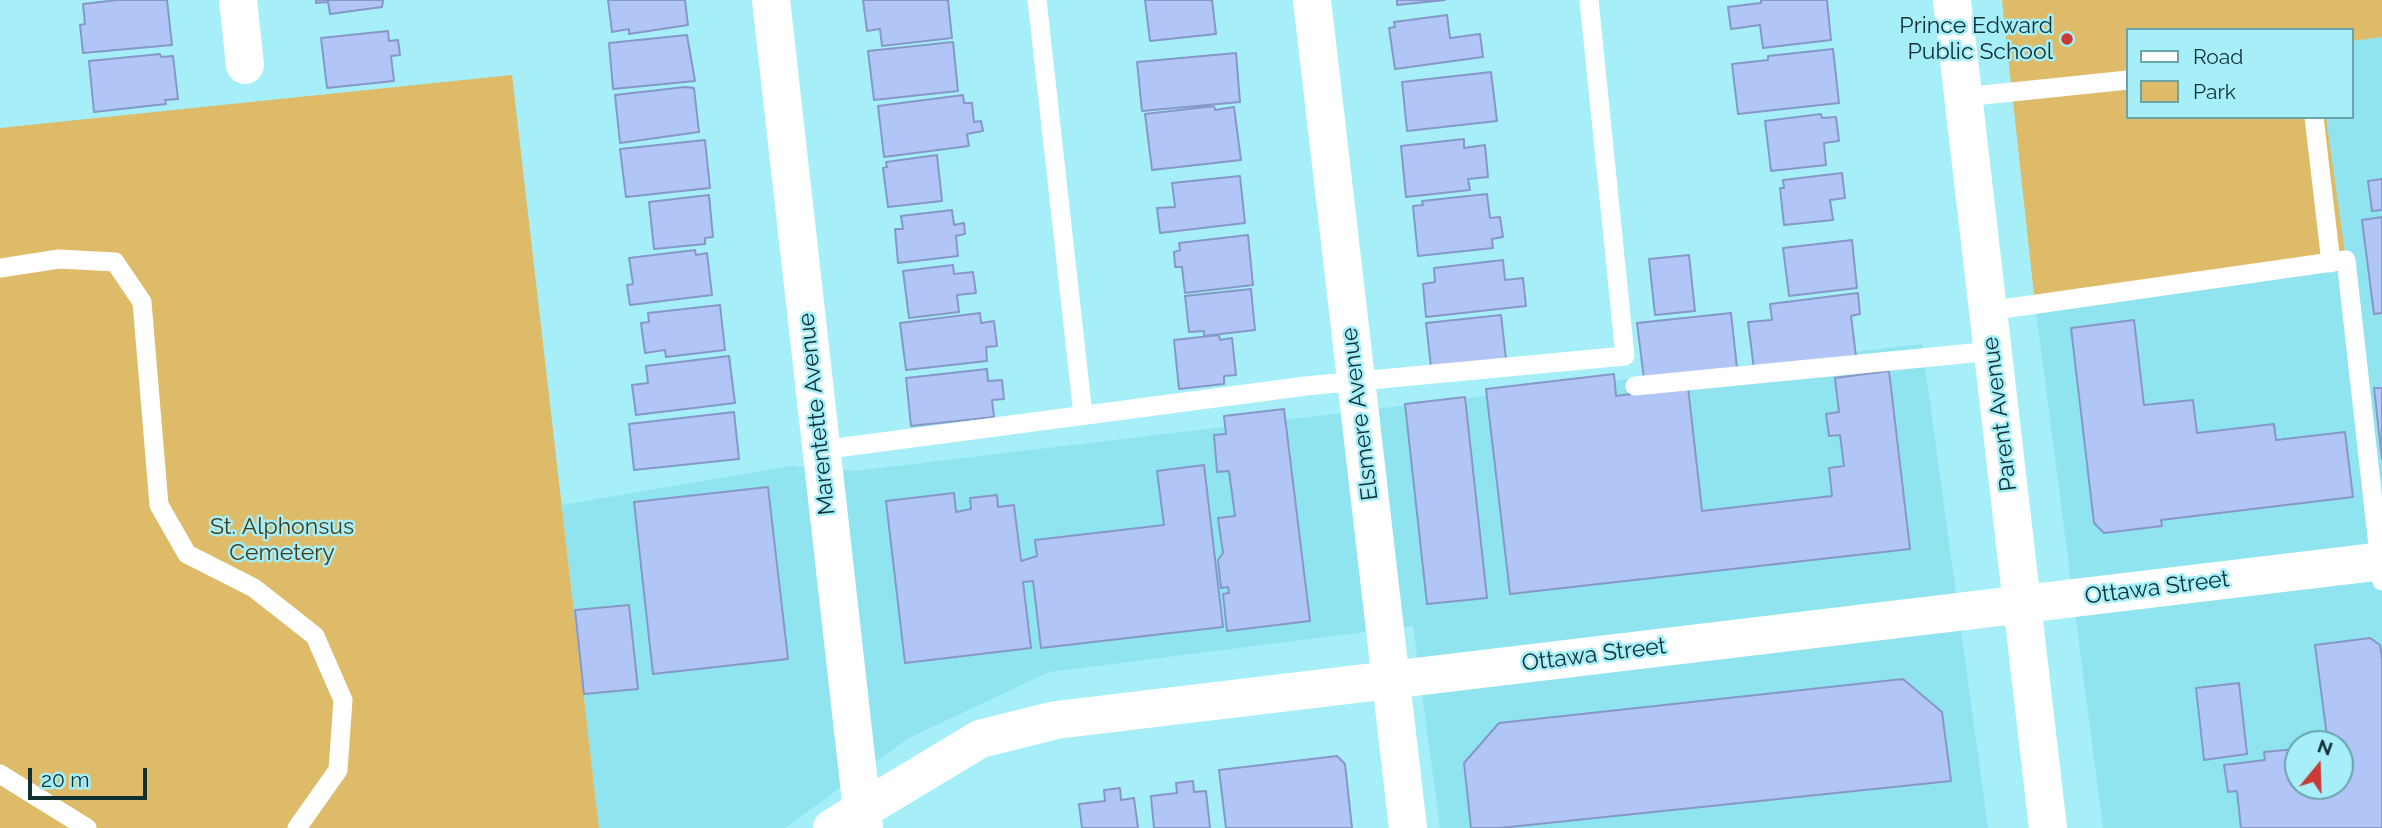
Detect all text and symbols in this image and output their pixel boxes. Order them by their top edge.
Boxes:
place label: Prince Edward Public School [1899,12,2053,66]
legend [2126,28,2354,119]
marker: Prince Edward Public School [2059,31,2075,47]
text: Road [2193,44,2243,69]
text: Park [2193,79,2236,104]
street label: Marentette Avenue [793,311,841,517]
street label: Elsmere Avenue [1336,326,1384,502]
street label: Parent Avenue [1977,335,2023,493]
park label: St. Alphonsus Cemetery [210,513,354,567]
street label: Ottawa Street [2083,565,2231,611]
street label: Ottawa Street [1520,632,1668,678]
north arrow [2284,730,2354,800]
text: N [2315,734,2336,760]
scale bar [32,754,150,798]
text: 20 m [41,767,89,792]

